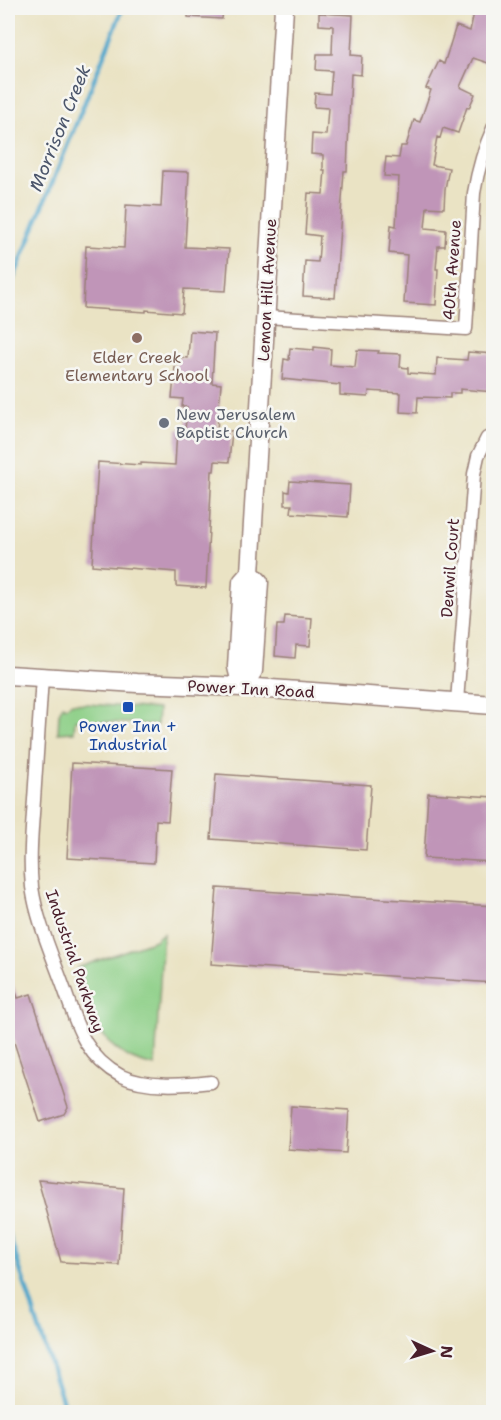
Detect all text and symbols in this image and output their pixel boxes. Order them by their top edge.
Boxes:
water label: Morrison Creek [24,60,97,195]
street label: Lemon Hill Avenue [253,218,281,362]
street label: 40th Avenue [438,219,466,321]
marker: Elder Creek Elementary School [130,331,144,345]
place label: Elder Creek Elementary School [65,347,209,386]
place label: New Jerusalem Baptist Church [176,404,296,443]
marker: New Jerusalem Baptist Church [157,416,171,430]
street label: Denwil Court [436,518,464,618]
street label: Power Inn Road [187,675,315,703]
marker: Power Inn + Industrial [121,700,135,714]
place label: Power Inn + Industrial [79,716,177,755]
street label: Industrial Parkway [41,887,109,1035]
north arrow [402,1321,462,1381]
text: N [436,1345,457,1359]

